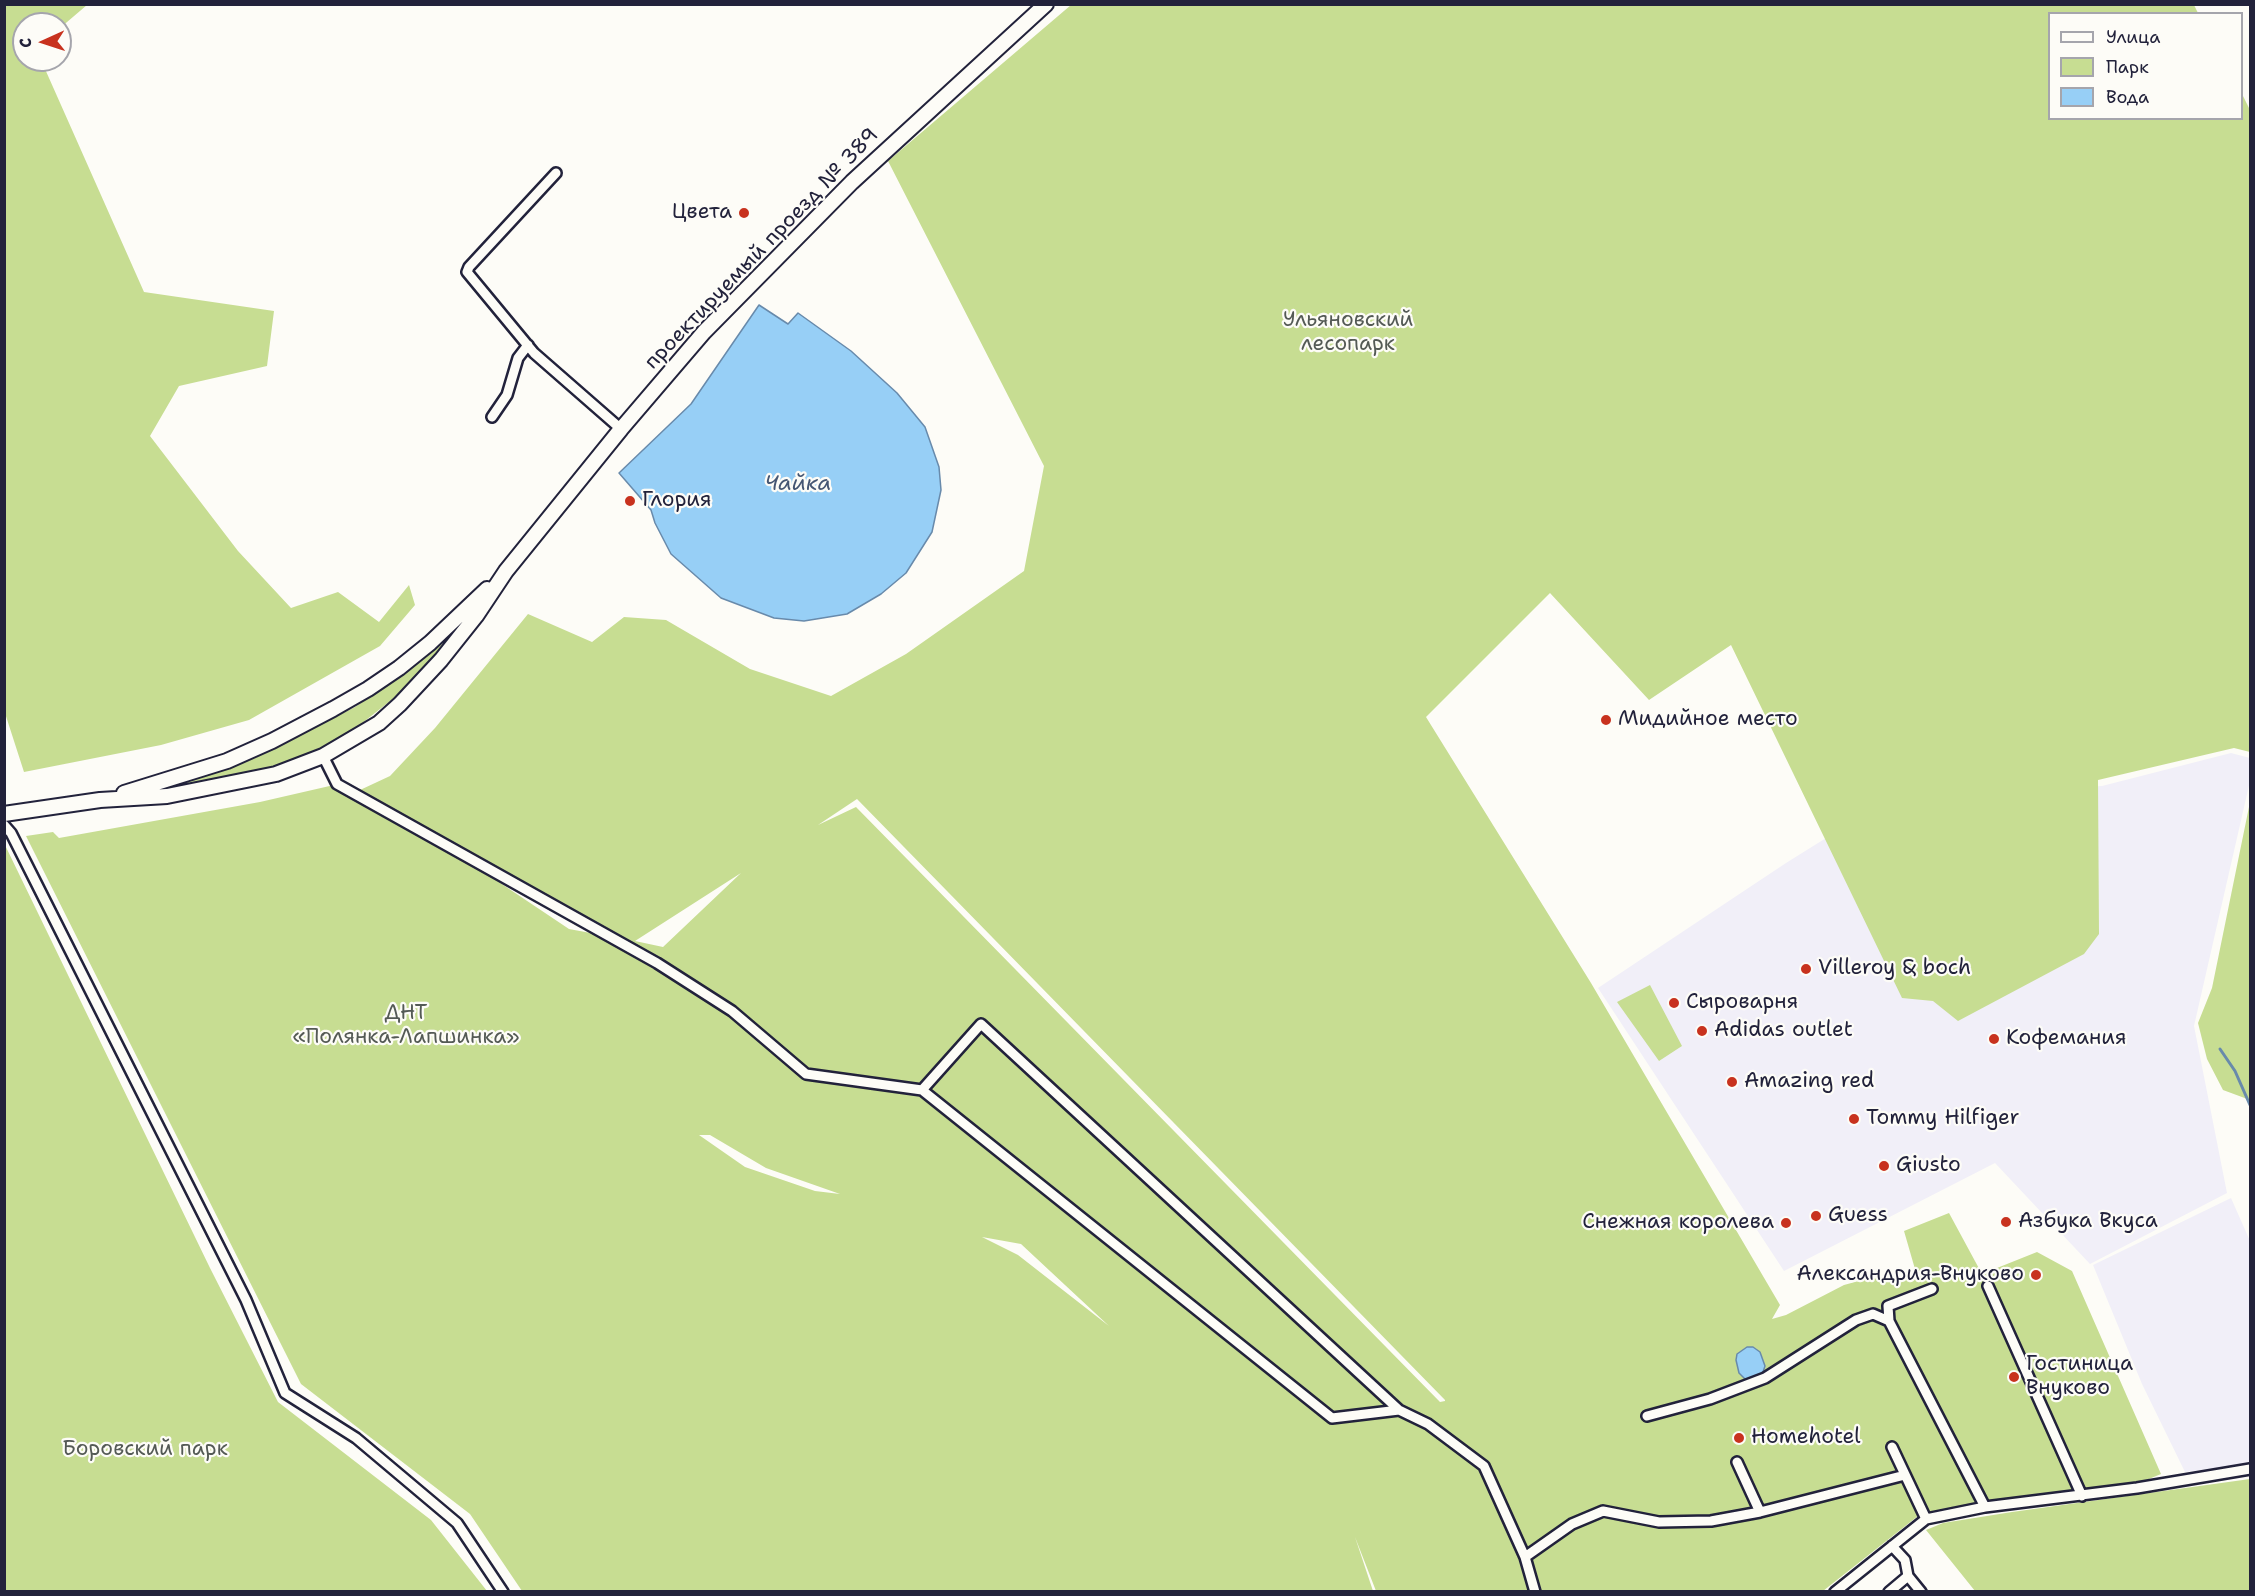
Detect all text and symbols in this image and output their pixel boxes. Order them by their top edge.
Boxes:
north arrow [12,12,72,72]
legend [2048,12,2243,120]
text: Улица [2106,25,2160,49]
text: С [15,37,36,48]
text: Парк [2106,55,2149,79]
text: Вода [2106,85,2149,109]
street label: проектируемый проезд № 389 [640,123,884,375]
place label: Цвета [672,200,732,226]
marker: Цвета [737,206,751,220]
park label: Ульяновский лесопарк [1283,308,1413,358]
water label: Чайка [765,471,831,497]
place label: Глория [642,488,712,514]
marker: Глория [623,494,637,508]
place label: Мидийное место [1618,707,1798,733]
marker: Мидийное место [1599,713,1613,727]
place label: Villeroy & boch [1818,956,1971,982]
marker: Villeroy & boch [1799,962,1813,976]
place label: Сыроварня [1686,990,1798,1016]
marker: Сыроварня [1667,996,1681,1010]
park label: ДНТ «Полянка-Лапшинка» [292,1001,520,1051]
place label: Adidas outlet [1714,1018,1853,1044]
marker: Adidas outlet [1695,1024,1709,1038]
place label: Кофемания [2006,1026,2127,1052]
marker: Кофемания [1987,1032,2001,1046]
place label: Amazing red [1744,1069,1874,1095]
marker: Amazing red [1725,1075,1739,1089]
place label: Tommy Hilfiger [1866,1106,2020,1132]
marker: Tommy Hilfiger [1847,1112,1861,1126]
place label: Giusto [1896,1153,1961,1179]
marker: Giusto [1877,1159,1891,1173]
place label: Guess [1828,1203,1888,1229]
marker: Guess [1809,1209,1823,1223]
place label: Азбука Вкуса [2018,1209,2158,1235]
place label: Снежная королева [1582,1210,1774,1236]
marker: Азбука Вкуса [1999,1215,2013,1229]
marker: Снежная королева [1779,1216,1793,1230]
place label: Александрия-Внуково [1797,1262,2024,1288]
marker: Александрия-Внуково [2029,1268,2043,1282]
place label: Гостиница Внуково [2026,1352,2133,1402]
marker: Гостиница Внуково [2007,1370,2021,1384]
place label: Homehotel [1751,1425,1861,1451]
marker: Homehotel [1732,1431,1746,1445]
park label: Боровский парк [62,1437,228,1463]

